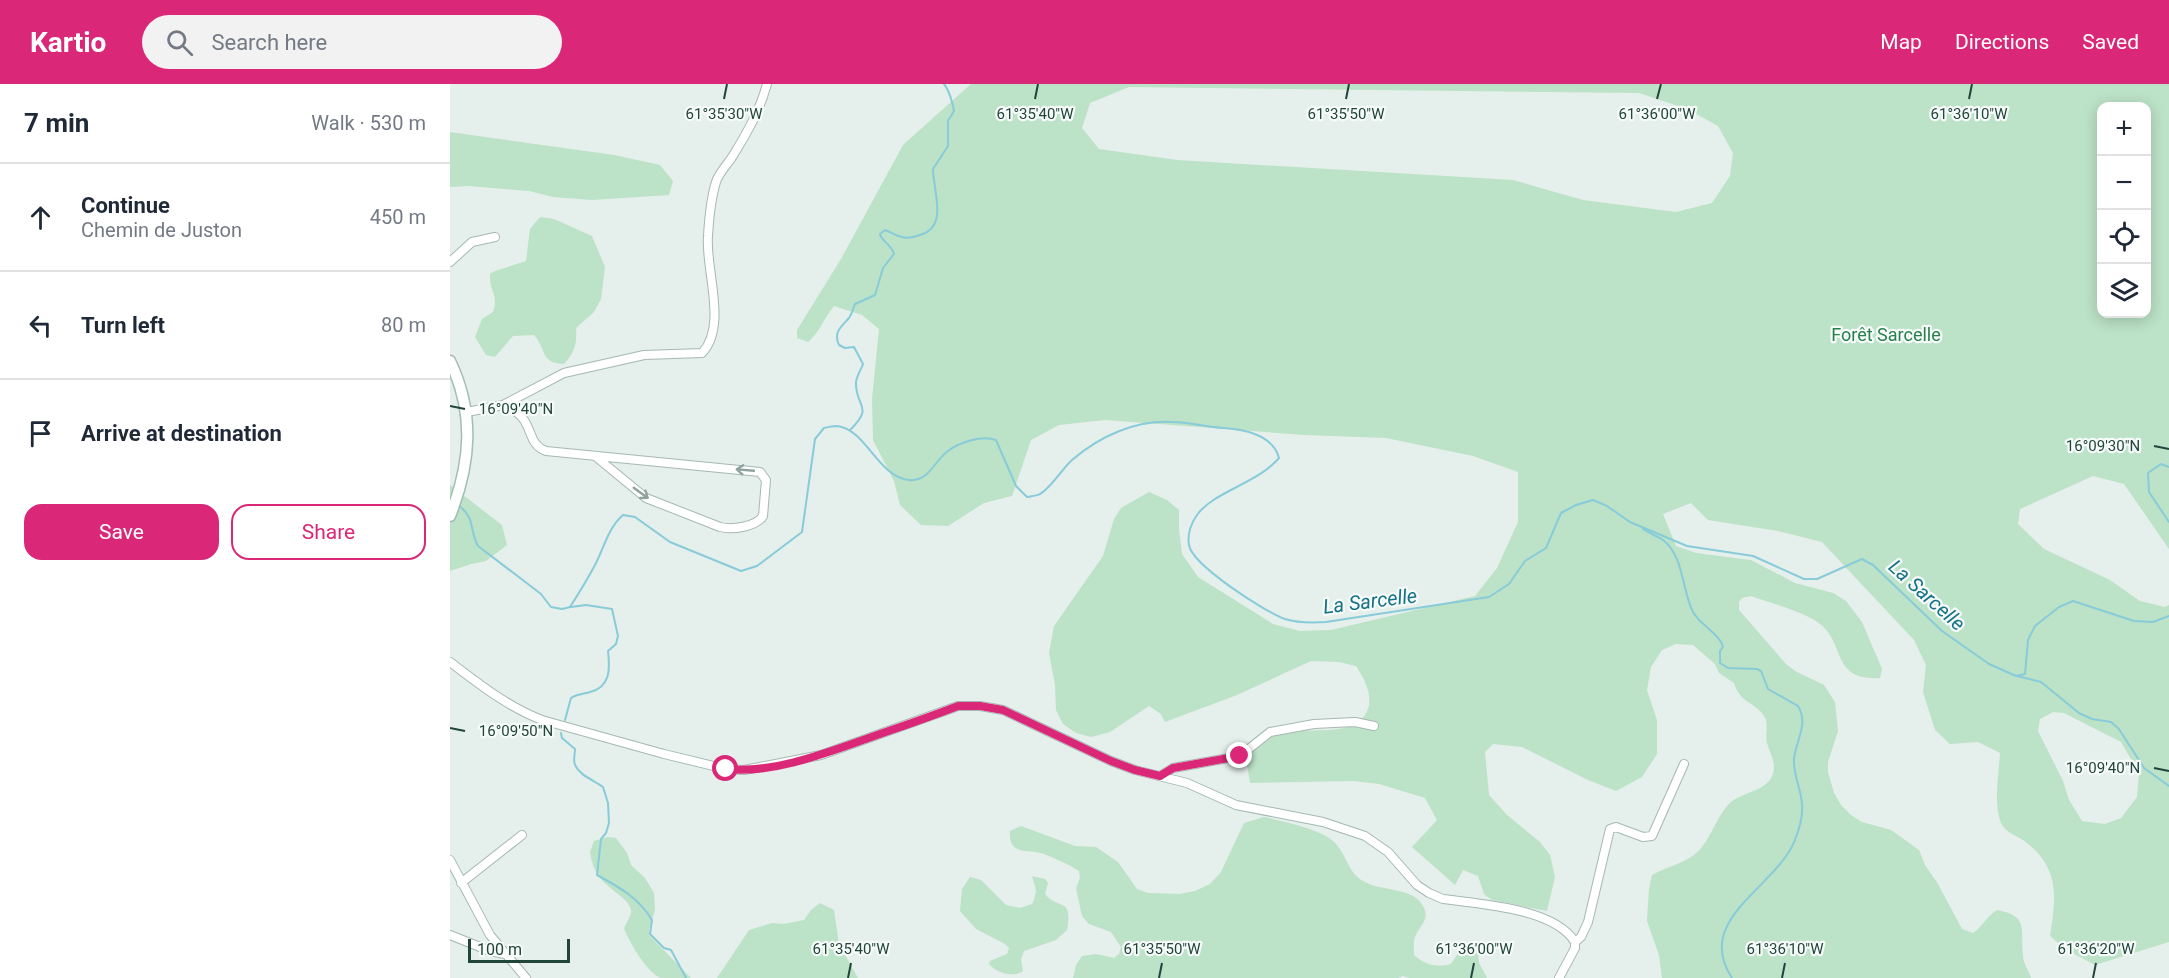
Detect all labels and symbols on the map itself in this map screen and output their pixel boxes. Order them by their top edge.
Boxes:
text: 61°35'30"W [686,105,762,123]
text: 61°35'40"W [997,105,1073,123]
text: 61°35'50"W [1308,105,1384,123]
text: 61°36'00"W [1619,105,1695,123]
text: 61°36'10"W [1931,105,2007,123]
park label: Forêt Sarcelle [1831,324,1941,345]
text: 16°09'40"N [479,400,553,418]
text: 16°09'30"N [2066,437,2140,455]
one-way arrow [736,464,756,475]
one-way arrow [632,487,648,499]
water label: La Sarcelle [1884,554,1970,636]
water label: La Sarcelle [1322,583,1418,619]
text: 16°09'50"N [479,722,553,740]
route end [1226,742,1252,768]
route start [712,755,738,781]
text: 16°09'40"N [2066,759,2140,777]
scale bar [468,936,570,964]
text: 61°35'40"W [813,940,889,958]
text: 61°35'50"W [1124,940,1200,958]
text: 61°36'00"W [1436,940,1512,958]
text: 61°36'10"W [1747,940,1823,958]
text: 61°36'20"W [2058,940,2134,958]

